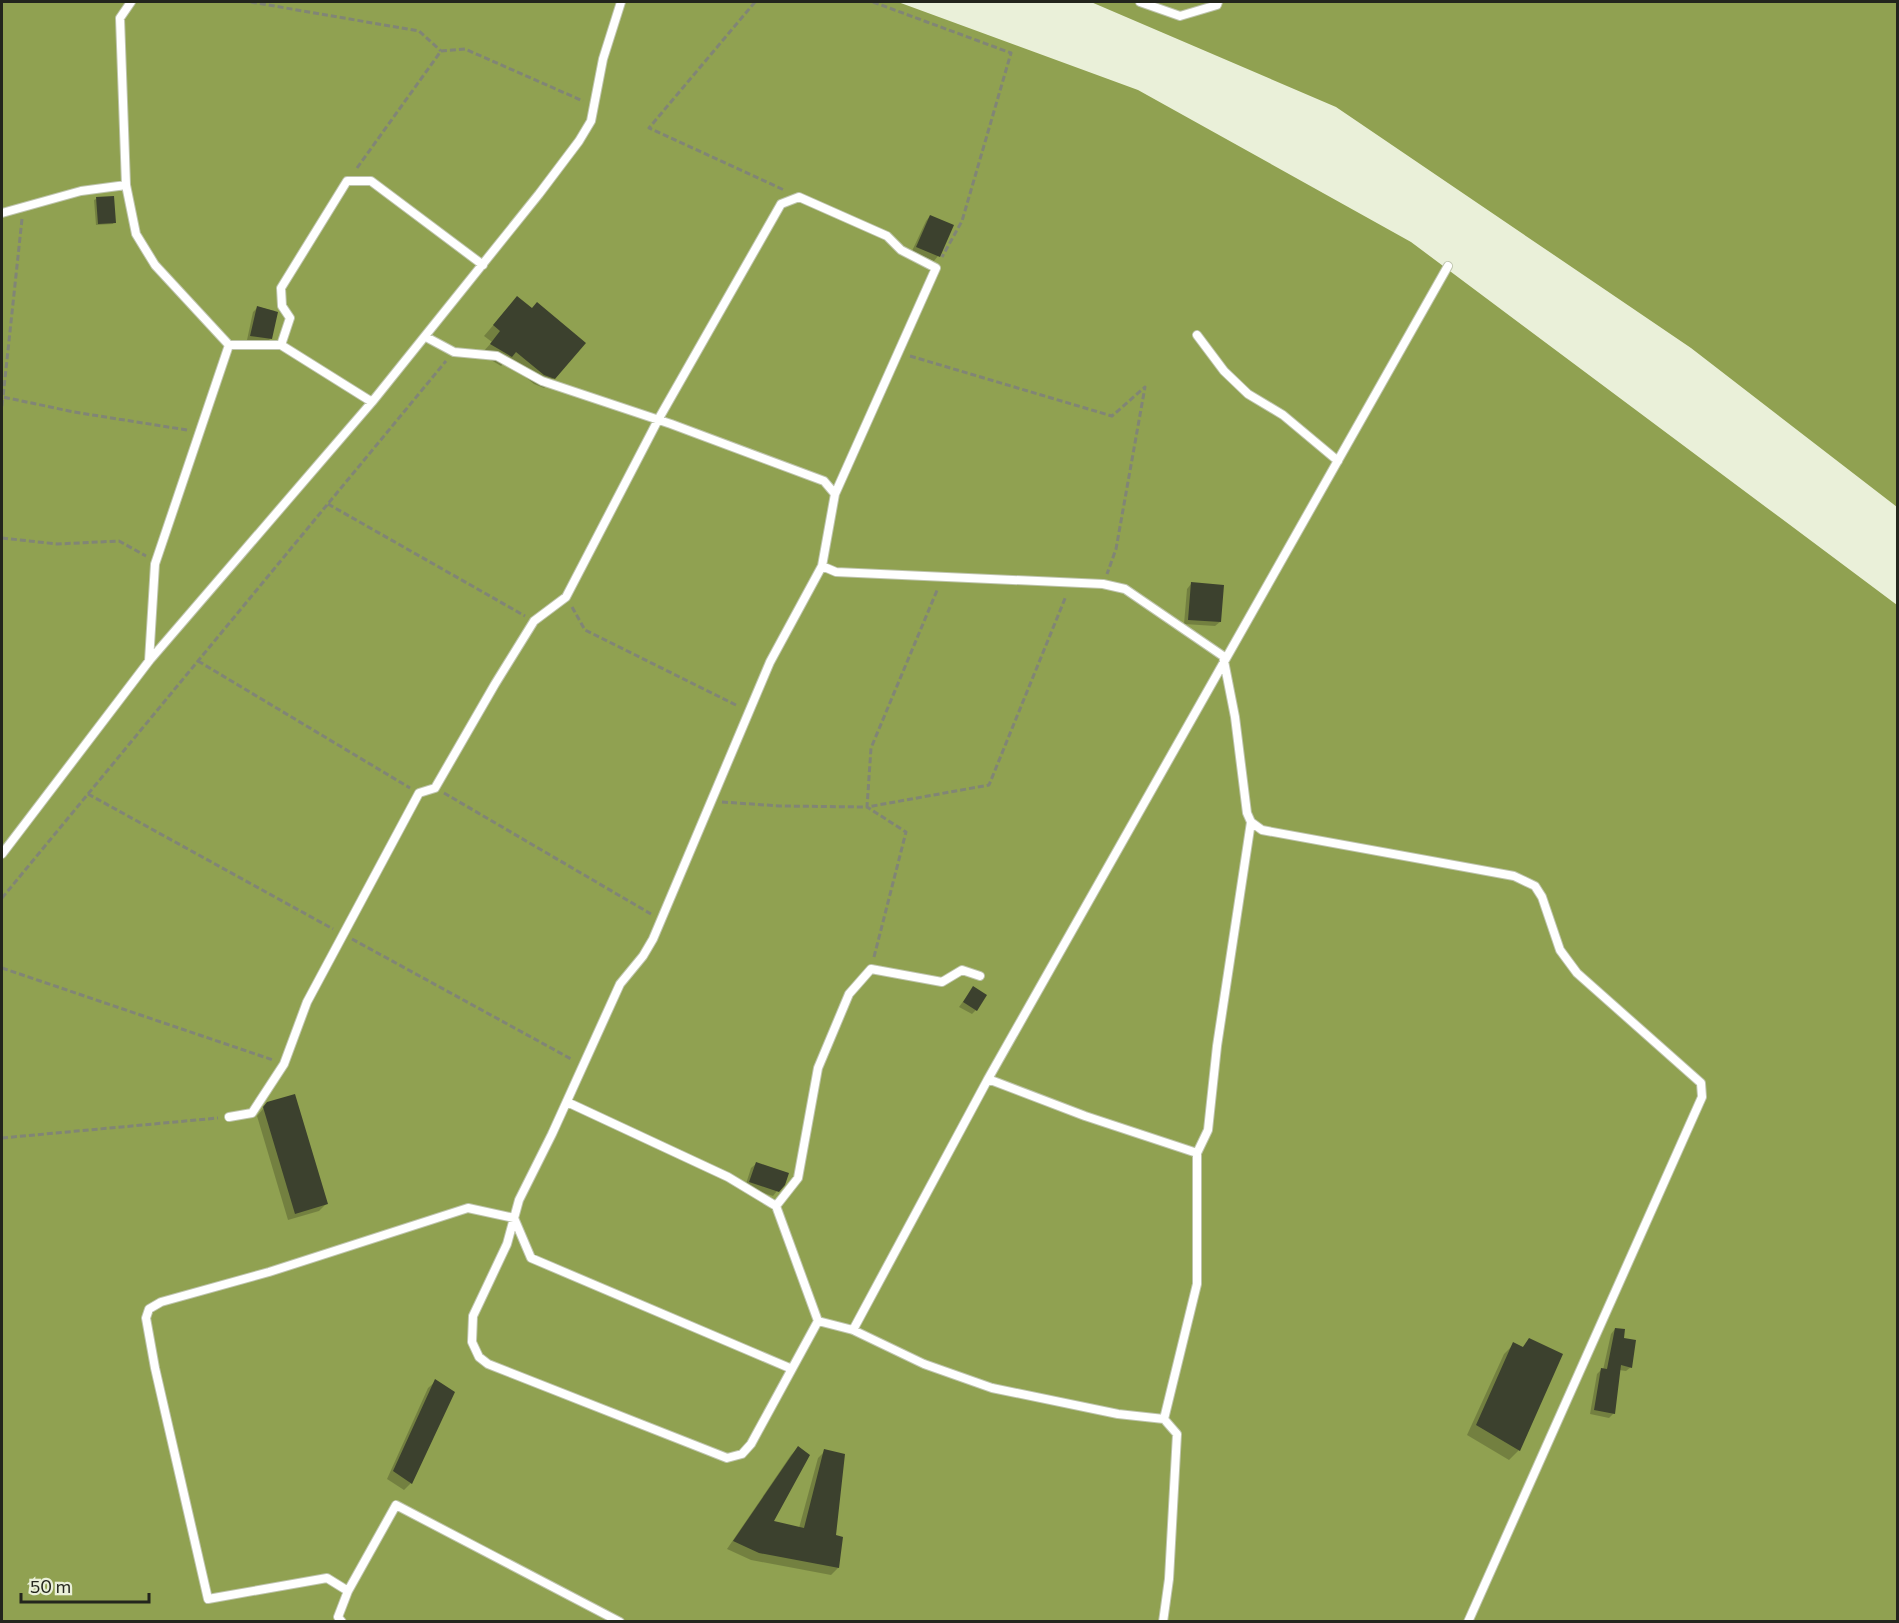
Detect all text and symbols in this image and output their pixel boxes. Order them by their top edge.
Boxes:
scale bar [21,1566,148,1604]
text: 50 m [30,1575,71,1597]

